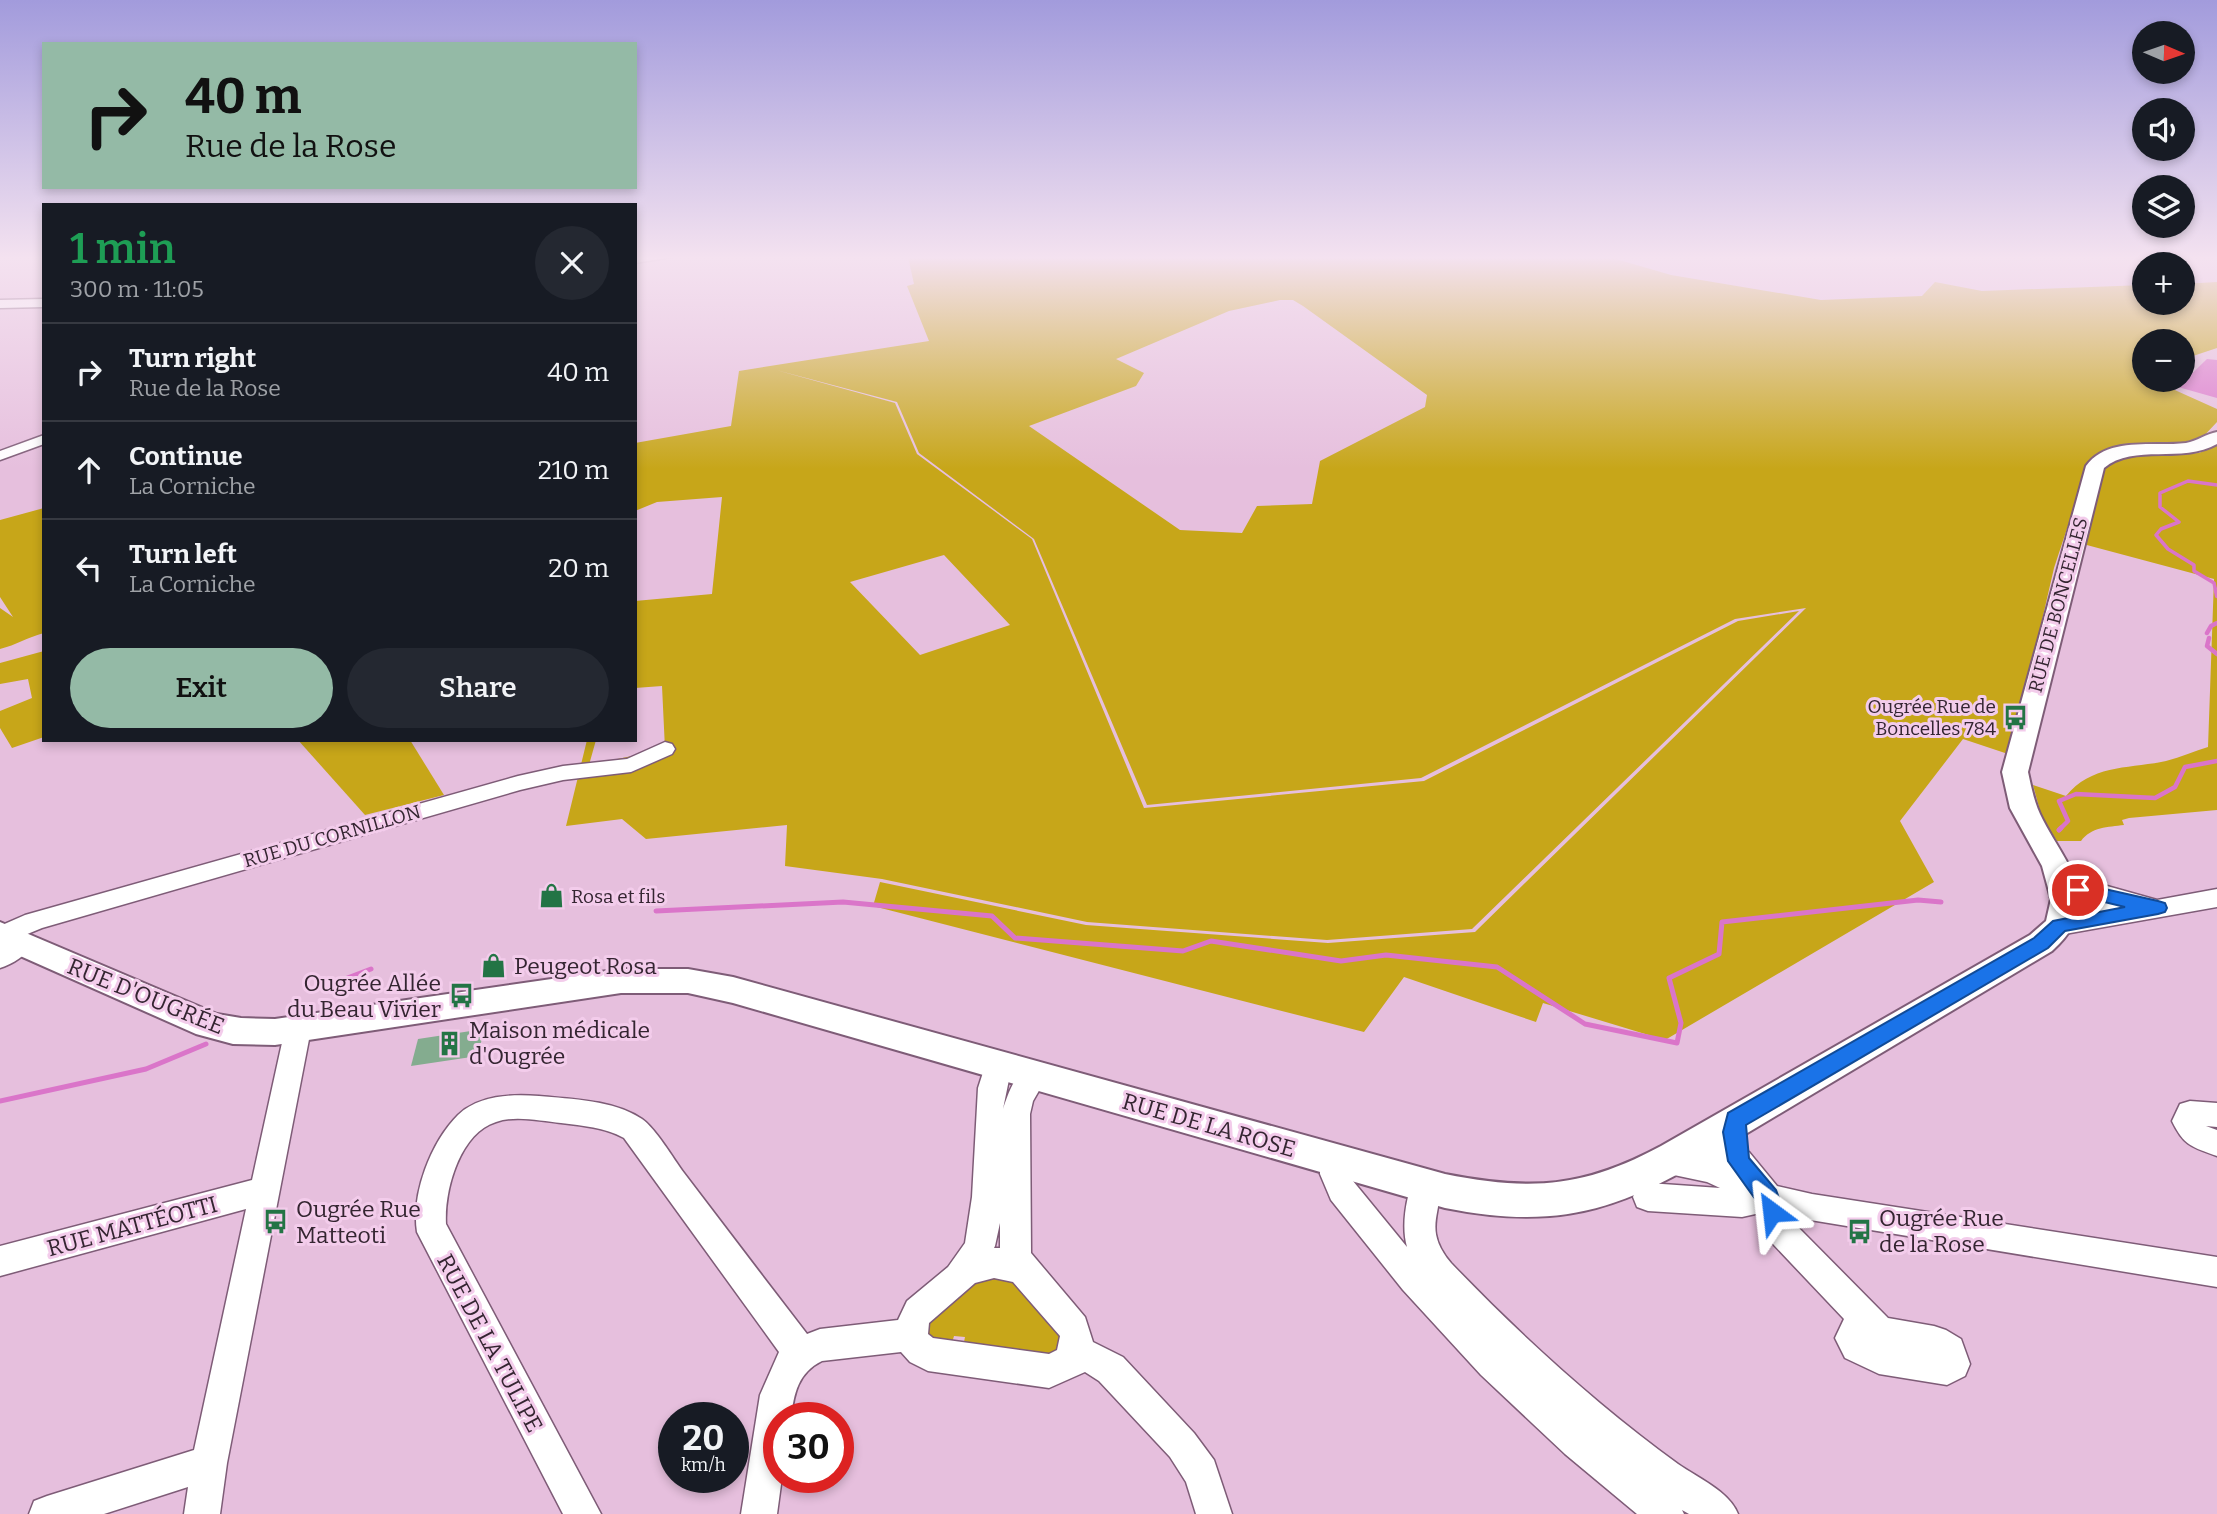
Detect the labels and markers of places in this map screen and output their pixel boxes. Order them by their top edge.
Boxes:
place label: Ougrée Rue de Boncelles 784 [1868,695,1996,740]
bus stop icon: Ougrée Rue de Boncelles 784 [2002,703,2030,731]
pin [2048,860,2108,920]
shop icon: Rosa et fils [537,882,565,910]
place label: Rosa et fils [571,885,665,908]
shop icon: Peugeot Rosa [480,952,508,980]
place label: Peugeot Rosa [514,952,657,980]
place label: Ougrée Allée du Beau Vivier [287,969,441,1023]
bus stop icon: Ougrée Allée du Beau Vivier [447,982,475,1010]
place label: Maison médicale d'Ougrée [469,1016,650,1070]
building icon: Maison médicale d'Ougrée [435,1029,463,1057]
place label: Ougrée Rue Matteoti [296,1195,421,1249]
place label: Ougrée Rue de la Rose [1879,1204,2004,1258]
bus stop icon: Ougrée Rue Matteoti [262,1208,290,1236]
bus stop icon: Ougrée Rue de la Rose [1845,1217,1873,1245]

